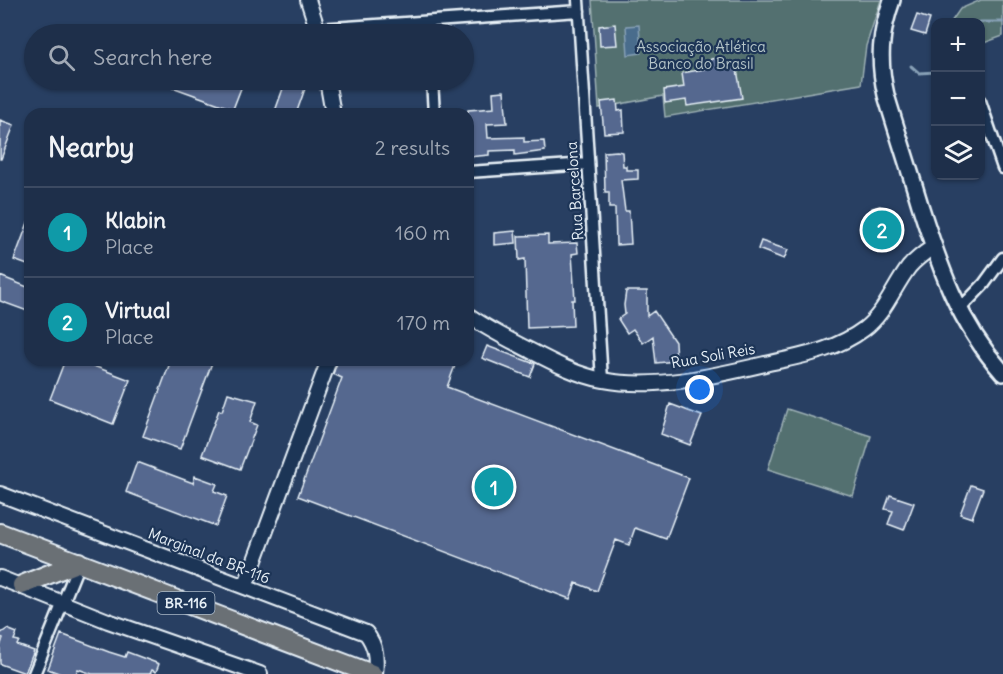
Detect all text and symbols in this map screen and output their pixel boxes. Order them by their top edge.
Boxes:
map controls [931,18,985,180]
button: + [931,18,985,72]
search box [24,24,474,90]
park label: Associação Atlética Banco do Brasil [636,37,766,73]
icon: search [45,41,78,74]
text: Search here [93,43,212,71]
button: − [931,72,985,126]
button: layers [931,126,985,180]
text: Nearby [48,131,134,164]
text: 2 results [375,135,450,160]
street label: Rua Barcelona [562,140,587,241]
text: Klabin [105,206,166,234]
pin: 2 [862,208,902,252]
text: 1 [64,220,71,245]
text: 160 m [395,220,450,245]
text: Place [105,234,153,259]
text: Virtual [105,296,170,324]
text: 2 [62,310,73,335]
text: 170 m [397,310,450,335]
text: Place [105,324,153,349]
street label: Rua Soli Reis [669,339,757,372]
your location [685,375,714,404]
pin: 1 [474,464,514,510]
street label: Marginal da BR-116 [146,524,273,587]
road number: BR-116 [158,592,214,614]

